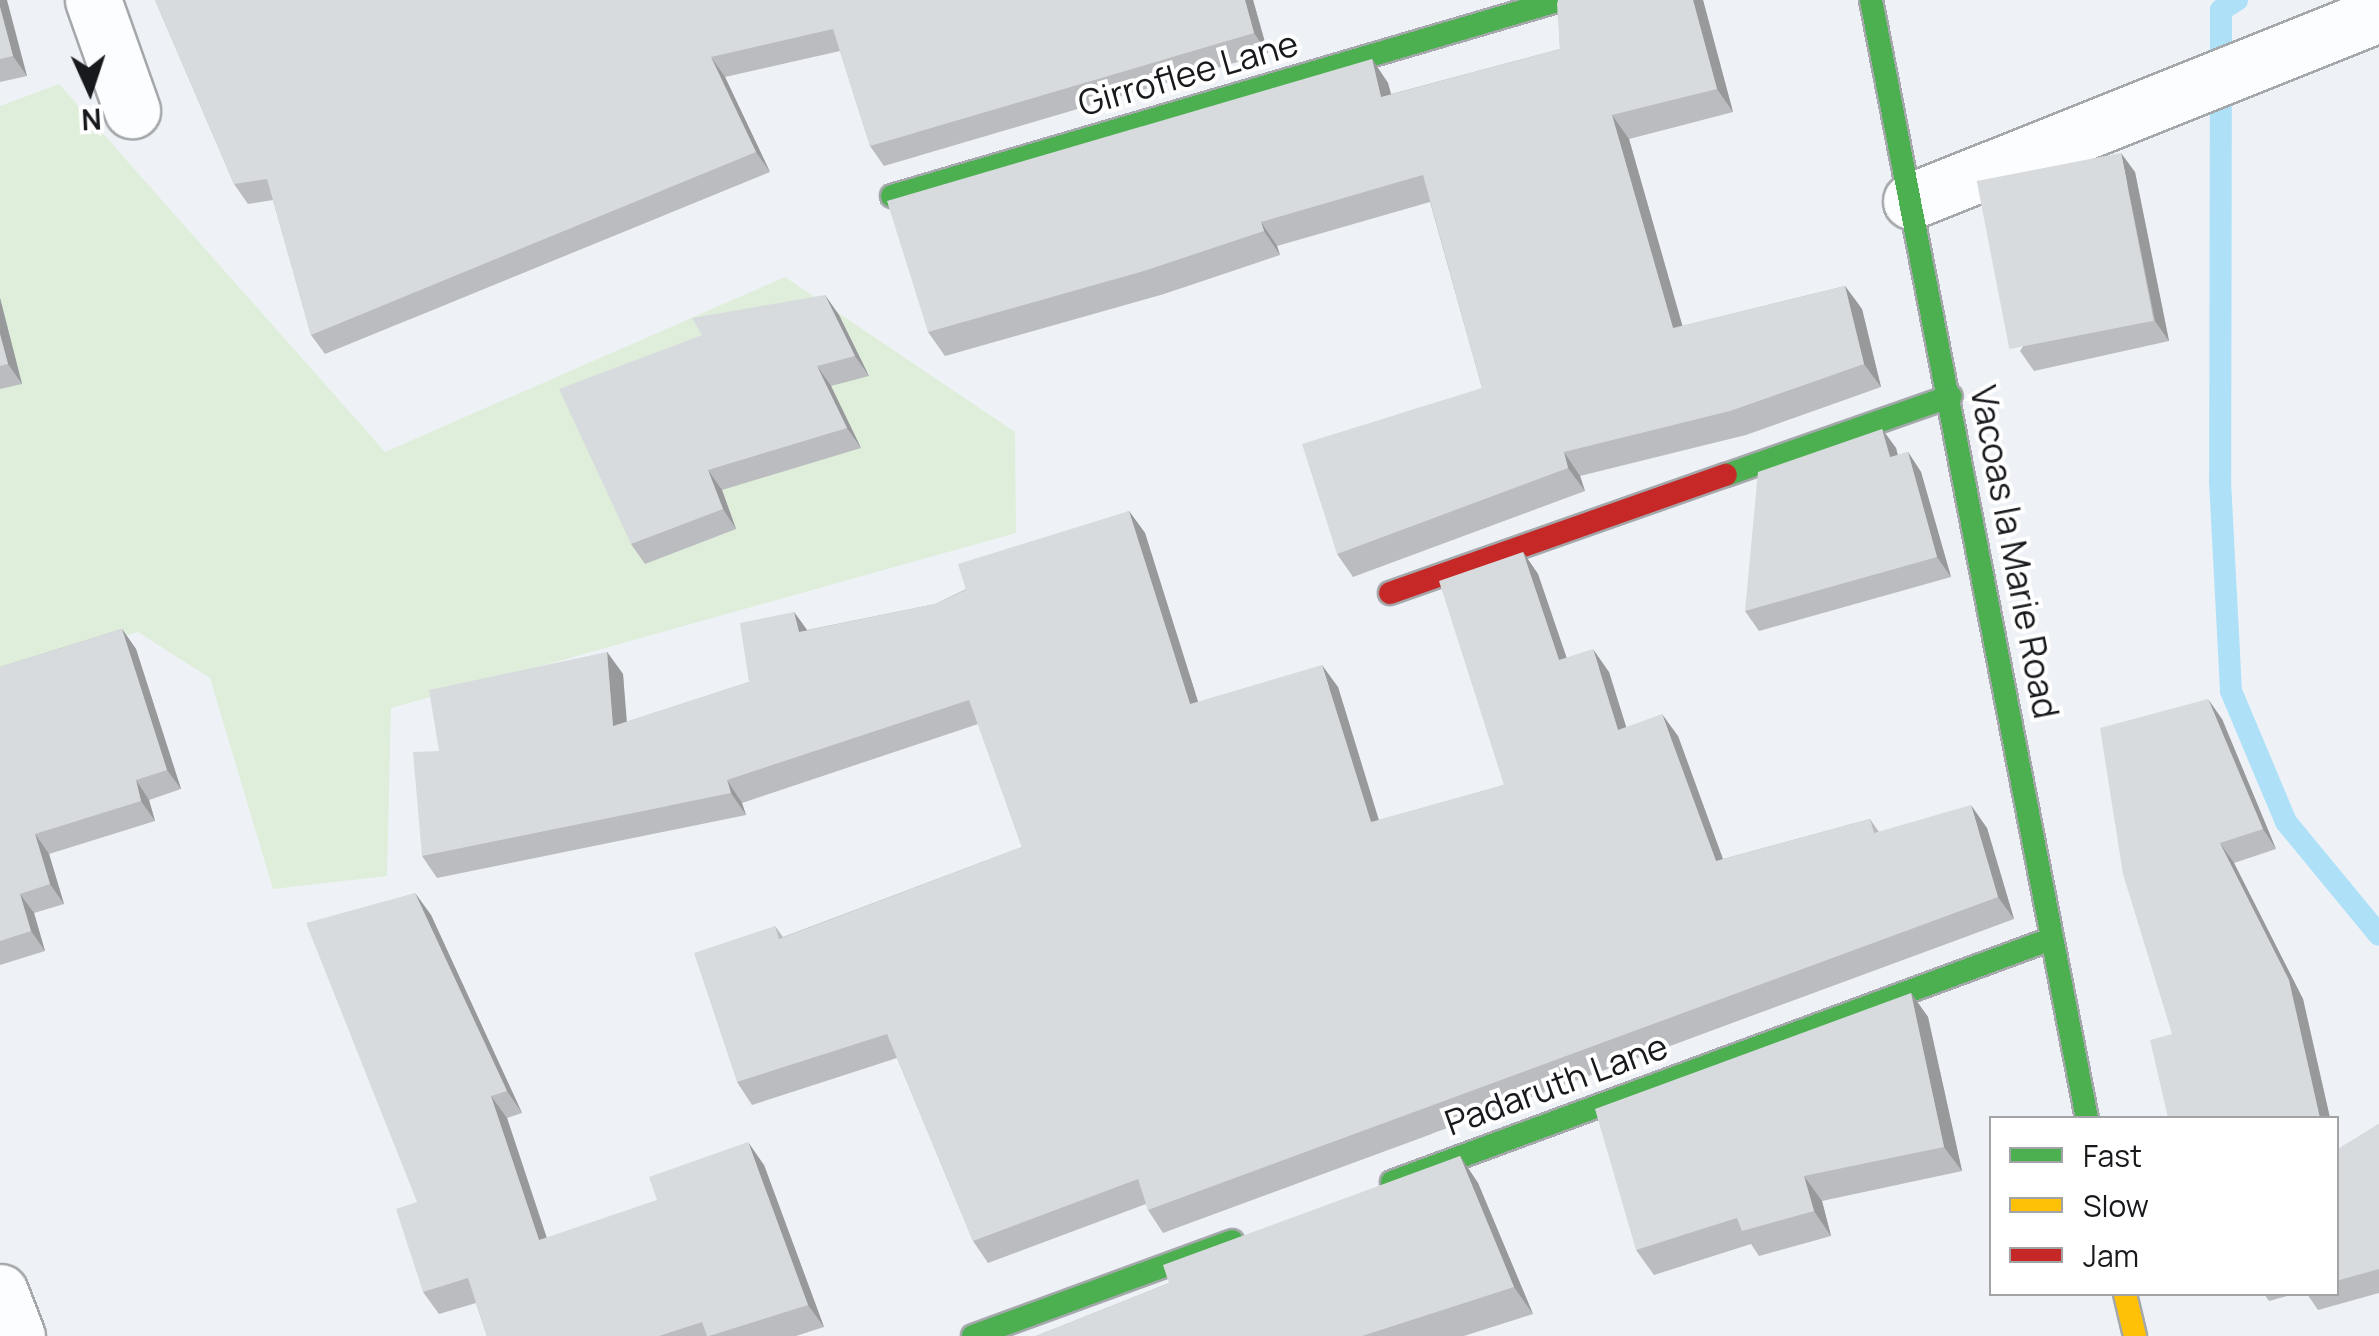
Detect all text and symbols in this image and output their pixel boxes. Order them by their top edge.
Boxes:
street label: Girroflee Lane [1073,22,1303,124]
north arrow [40,40,140,140]
text: N [81,100,103,139]
street label: Vacoas la Marie Road [1962,382,2068,722]
street label: Padaruth Lane [1439,1024,1673,1144]
legend [1989,1116,2339,1296]
text: Fast [2083,1135,2142,1176]
text: Slow [2083,1185,2149,1226]
text: Jam [2083,1235,2139,1276]

